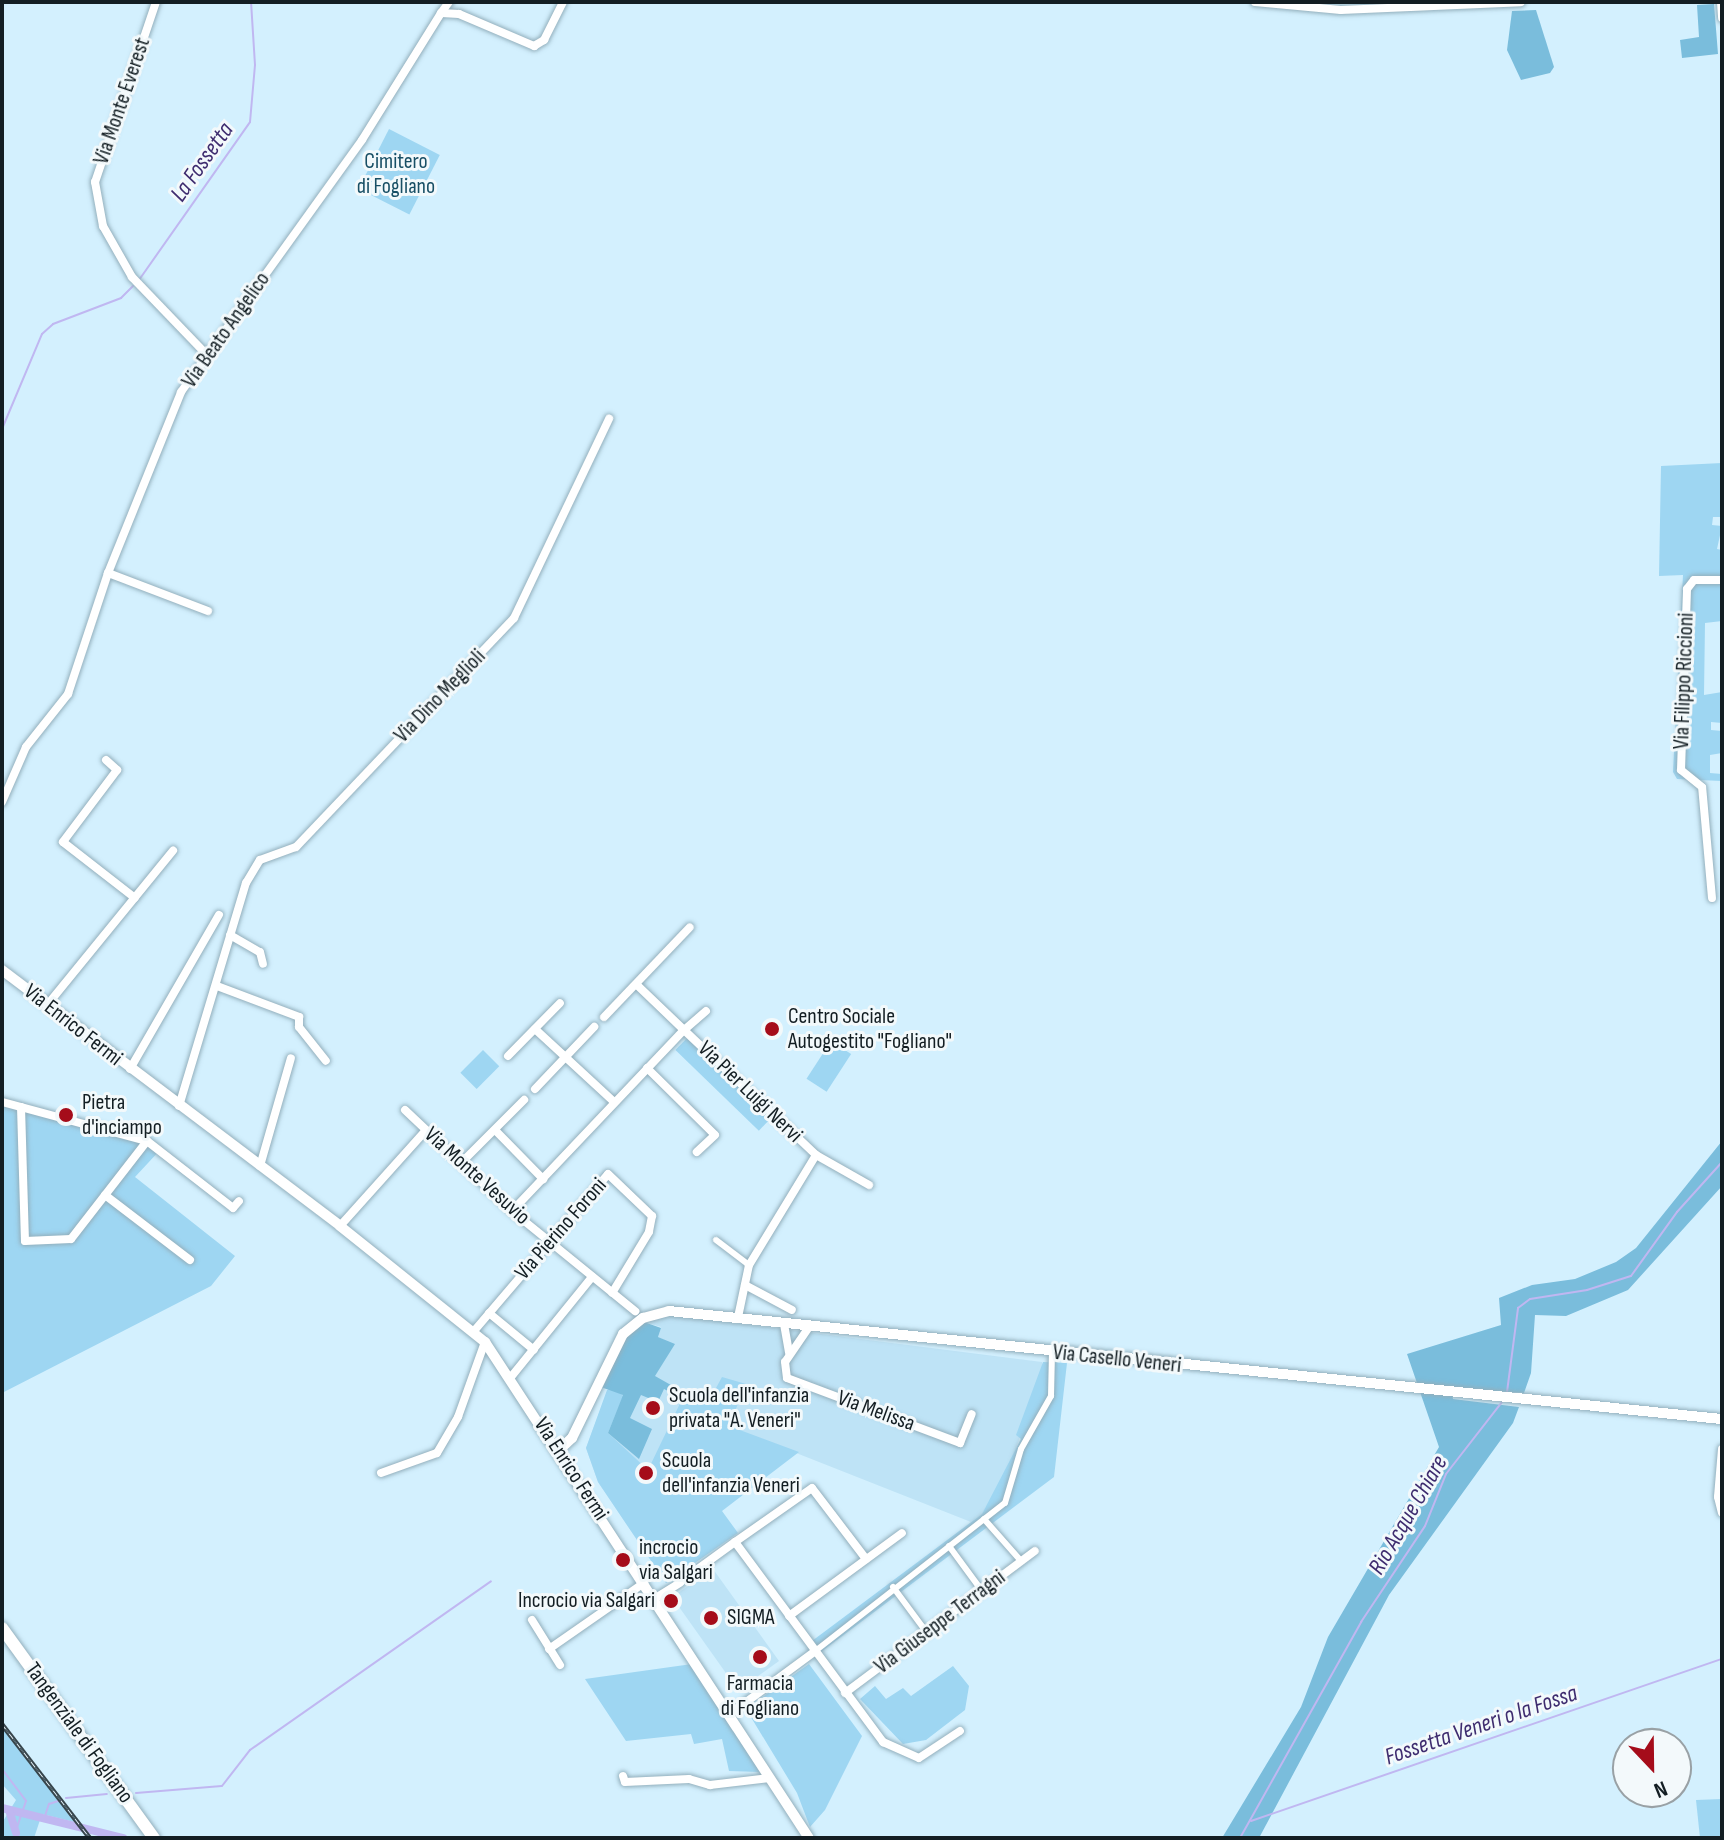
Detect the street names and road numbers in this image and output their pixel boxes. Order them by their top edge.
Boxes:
street label: Via Monte Everest [88,34,156,168]
street label: Via Beato Angelico [176,267,276,393]
street label: Via Filippo Riccioni [1668,612,1700,750]
street label: Via Dino Meglioli [389,644,491,748]
street label: Via Enrico Fermi [19,978,127,1072]
street label: Via Pier Luigi Nervi [692,1036,808,1148]
street label: Via Monte Vesuvio [419,1122,535,1230]
street label: Via Pierino Foroni [510,1173,612,1285]
street label: Via Casello Veneri [1051,1339,1183,1379]
street label: Via Melissa [834,1385,918,1437]
street label: Via Enrico Fermi [528,1413,614,1525]
street label: Via Giuseppe Terragni [869,1564,1011,1680]
street label: Tangenziale di Fogliano [19,1657,139,1809]

